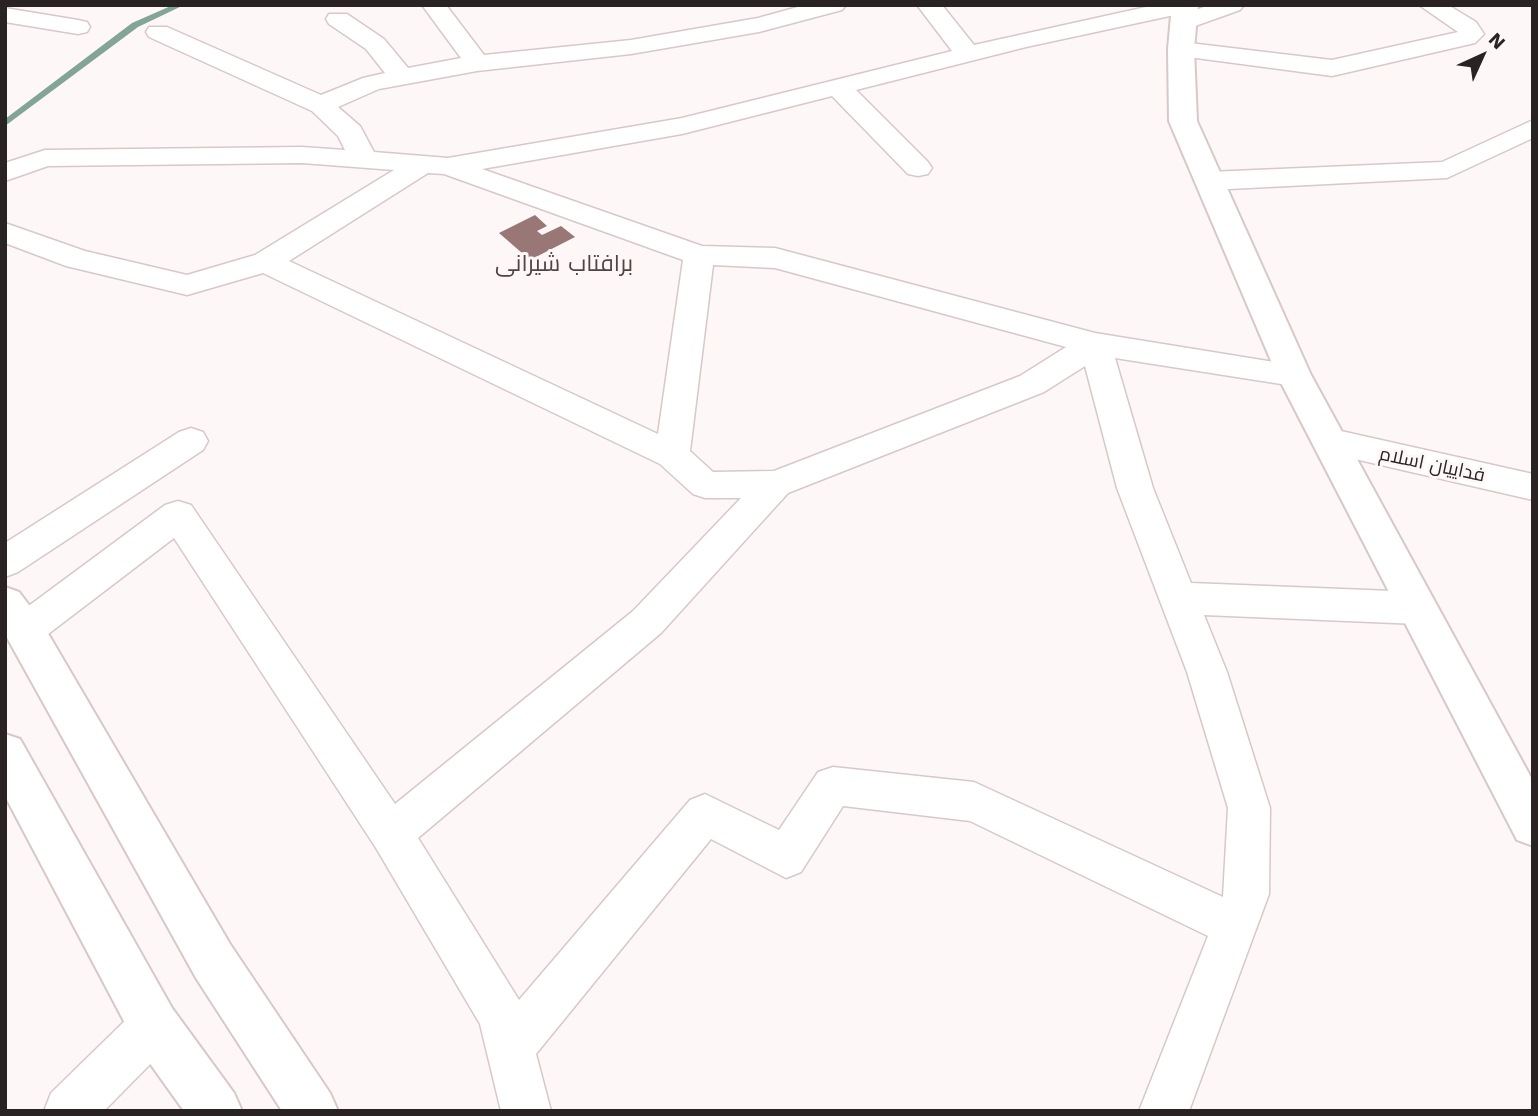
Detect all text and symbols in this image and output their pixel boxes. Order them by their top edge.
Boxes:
north arrow [1447,21,1517,91]
text: N [1484,28,1510,54]
district label: برافتاب شیرانی [495,250,633,278]
street label: فداییان اسلام [1377,443,1487,487]

